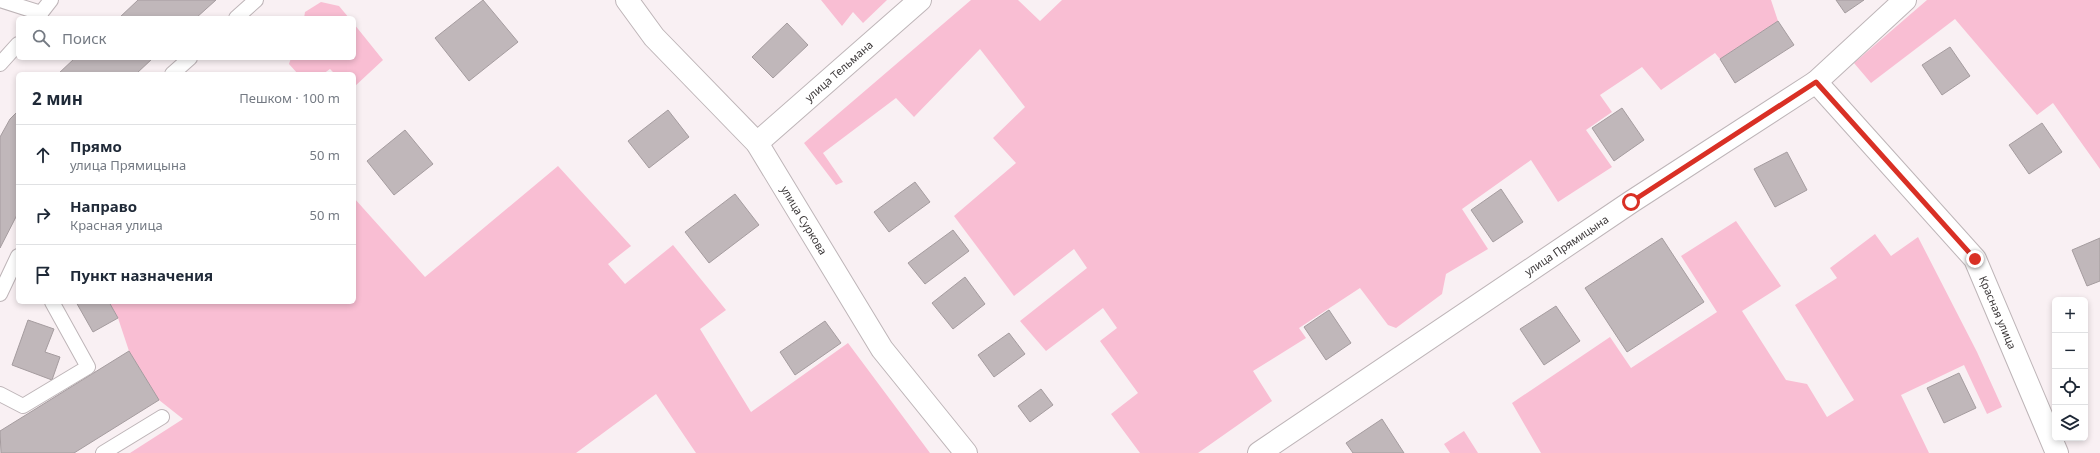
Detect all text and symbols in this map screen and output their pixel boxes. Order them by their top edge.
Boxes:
search box [16,16,356,60]
icon: search [30,27,52,49]
text: Поиск [62,28,107,48]
street label: улица Тельмана [801,37,876,105]
text: 2 мин [32,87,83,110]
text: Пешком · 100 m [239,89,340,107]
text: Прямо [70,136,122,156]
icon: ahead [32,144,54,166]
text: 50 m [310,146,340,164]
text: улица Прямицына [70,156,186,174]
street label: улица Суркова [778,183,831,257]
route start [1622,193,1640,211]
text: Направо [70,196,137,216]
icon: right [32,204,54,226]
text: 50 m [310,206,340,224]
street label: улица Прямицына [1521,211,1611,279]
text: Красная улица [70,216,163,234]
route end [1966,250,1984,268]
icon: arrive [32,264,54,286]
text: Пункт назначения [70,265,213,285]
street label: Красная улица [1976,273,2020,351]
map controls [2052,297,2088,441]
button: + [2052,297,2088,333]
button: − [2052,333,2088,369]
button: locate [2052,369,2088,405]
button: layers [2052,405,2088,441]

